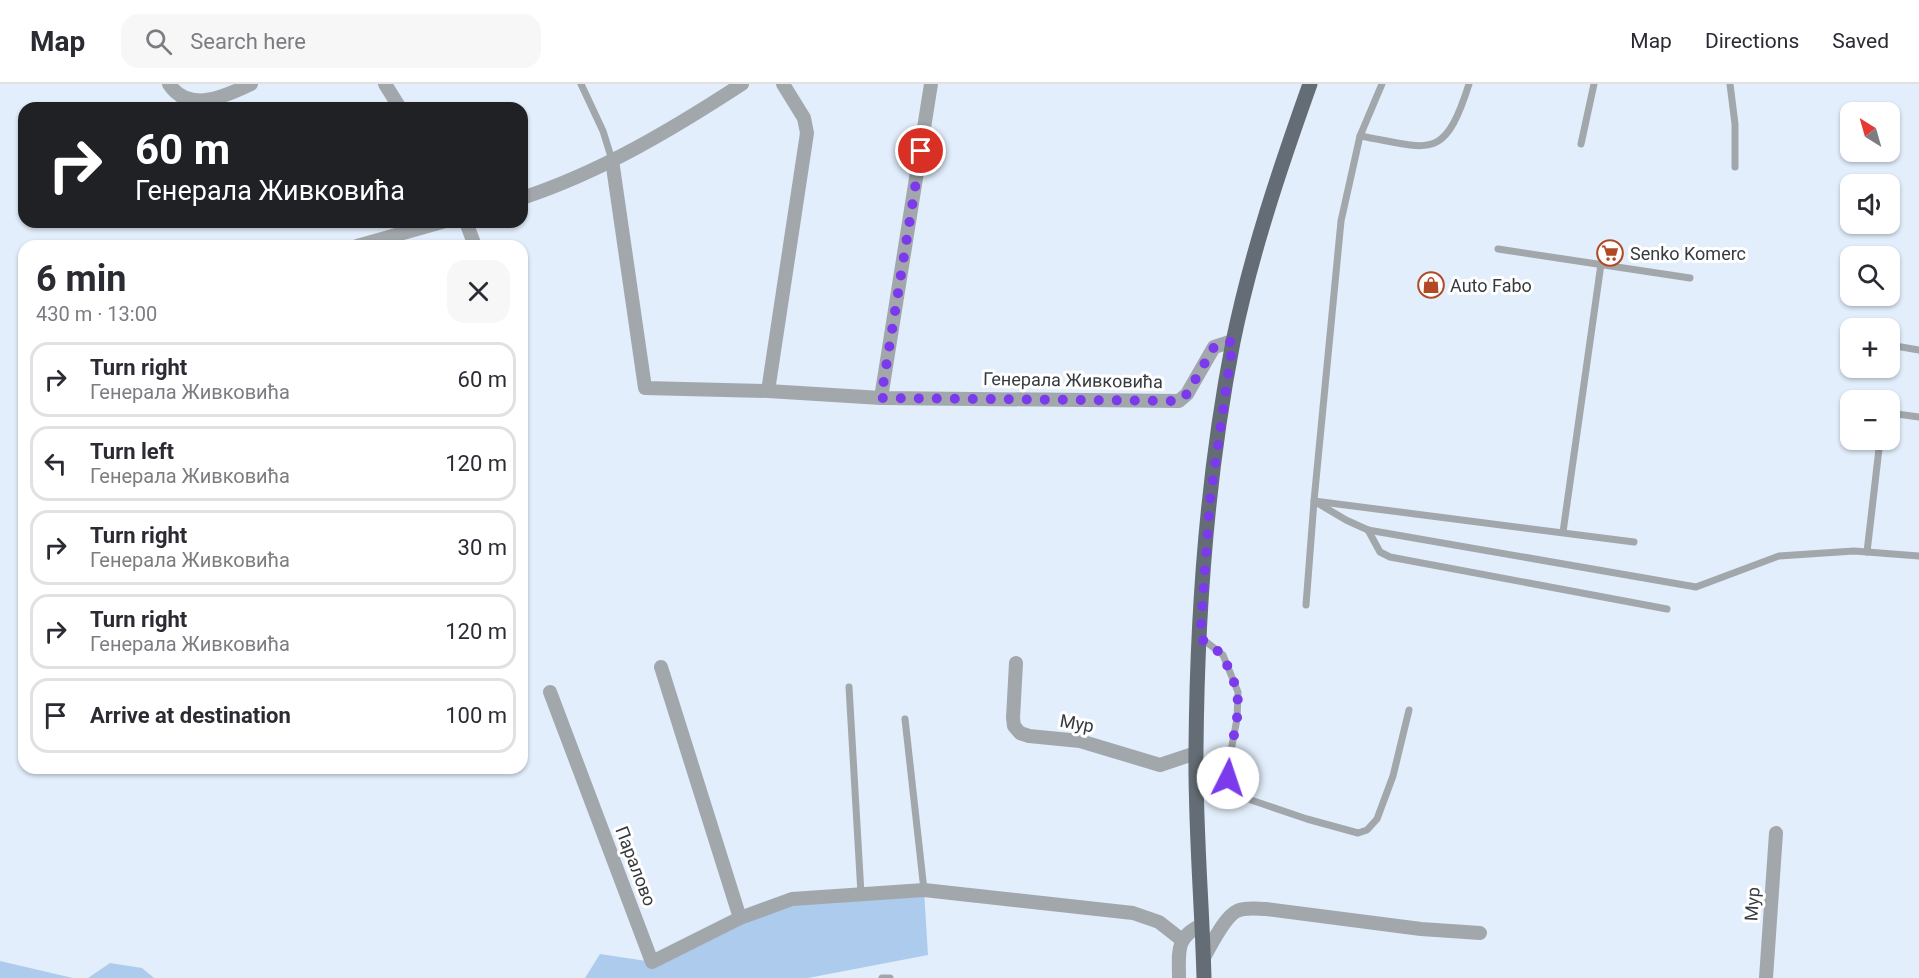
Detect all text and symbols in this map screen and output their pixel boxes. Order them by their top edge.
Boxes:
search box [121,14,541,68]
text: Map [30,25,85,58]
icon: search [142,25,175,58]
text: Search here [190,29,306,54]
text: Map [1630,29,1672,53]
text: Directions [1705,29,1799,53]
text: Saved [1832,29,1889,53]
north arrow [1840,102,1900,162]
map controls [1840,102,1900,450]
text: 60 m [135,125,230,174]
pin [895,125,946,176]
icon: right [36,126,114,204]
icon: arrive [904,134,937,167]
button: sound [1840,174,1900,234]
text: Генерала Живковића [135,175,405,207]
supermarket icon: Senko Komerc [1595,238,1625,268]
place label: Senko Komerc [1630,243,1746,264]
button: search [1840,246,1900,306]
text: 6 min [36,258,127,300]
button: close [447,260,510,323]
shop icon: Auto Fabo [1416,270,1446,300]
place label: Auto Fabo [1450,275,1532,296]
text: 430 m · 13:00 [36,302,157,326]
button: + [1840,318,1900,378]
text: Turn right [90,355,187,380]
icon: right [39,363,72,396]
text: 60 m [458,367,507,392]
street label: Генерала Живковића [983,368,1163,392]
text: Генерала Живковића [90,380,290,404]
button: − [1840,390,1900,450]
text: Turn left [90,439,174,464]
icon: left [39,447,72,480]
text: 120 m [445,451,507,476]
text: Генерала Живковића [90,464,290,488]
text: Turn right [90,523,187,548]
icon: right [39,531,72,564]
text: 30 m [458,535,507,560]
text: Генерала Живковића [90,548,290,572]
text: Turn right [90,607,187,632]
icon: right [39,615,72,648]
text: 120 m [445,619,507,644]
text: Генерала Живковића [90,632,290,656]
icon: arrive [39,699,72,732]
text: Arrive at destination [90,703,291,728]
text: 100 m [445,703,507,728]
street label: Мур [1058,710,1096,736]
position arrow [1196,746,1260,810]
street label: Паралово [611,823,661,909]
street label: Мур [1740,886,1764,922]

